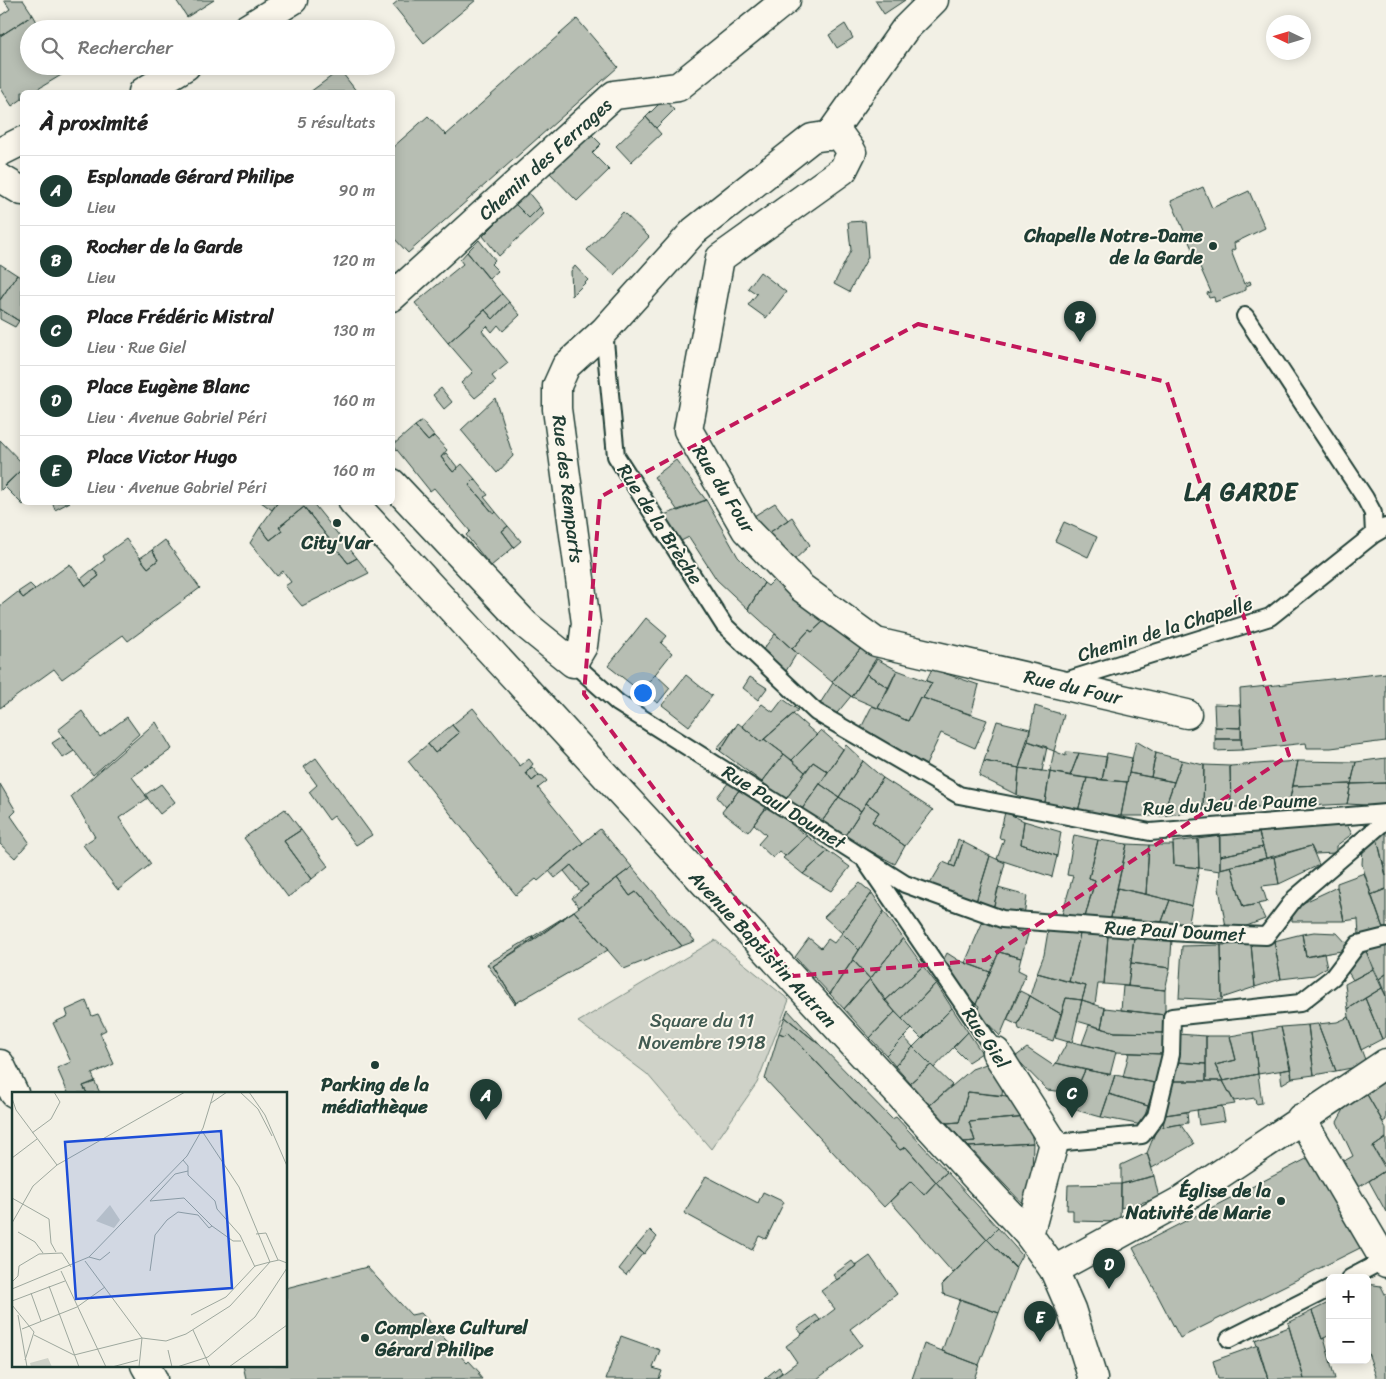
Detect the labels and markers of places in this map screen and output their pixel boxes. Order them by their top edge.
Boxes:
place label: Chapelle Notre-Dame de la Garde [1023,219,1203,274]
marker: Chapelle Notre-Dame de la Garde [1207,240,1219,252]
pin: B [1064,301,1096,342]
marker: City'Var [331,517,343,529]
place label: City'Var [300,526,374,559]
marker: Parking de la médiathèque [369,1059,381,1071]
place label: Parking de la médiathèque [321,1068,430,1123]
pin: C [1056,1077,1088,1118]
pin: A [470,1079,502,1120]
place label: Église de la Nativité de Marie [1125,1174,1271,1229]
marker: Église de la Nativité de Marie [1275,1195,1287,1207]
pin: D [1093,1248,1125,1289]
pin: E [1024,1301,1056,1342]
place label: Complexe Culturel Gérard Philipe [374,1311,529,1366]
marker: Complexe Culturel Gérard Philipe [359,1332,371,1344]

